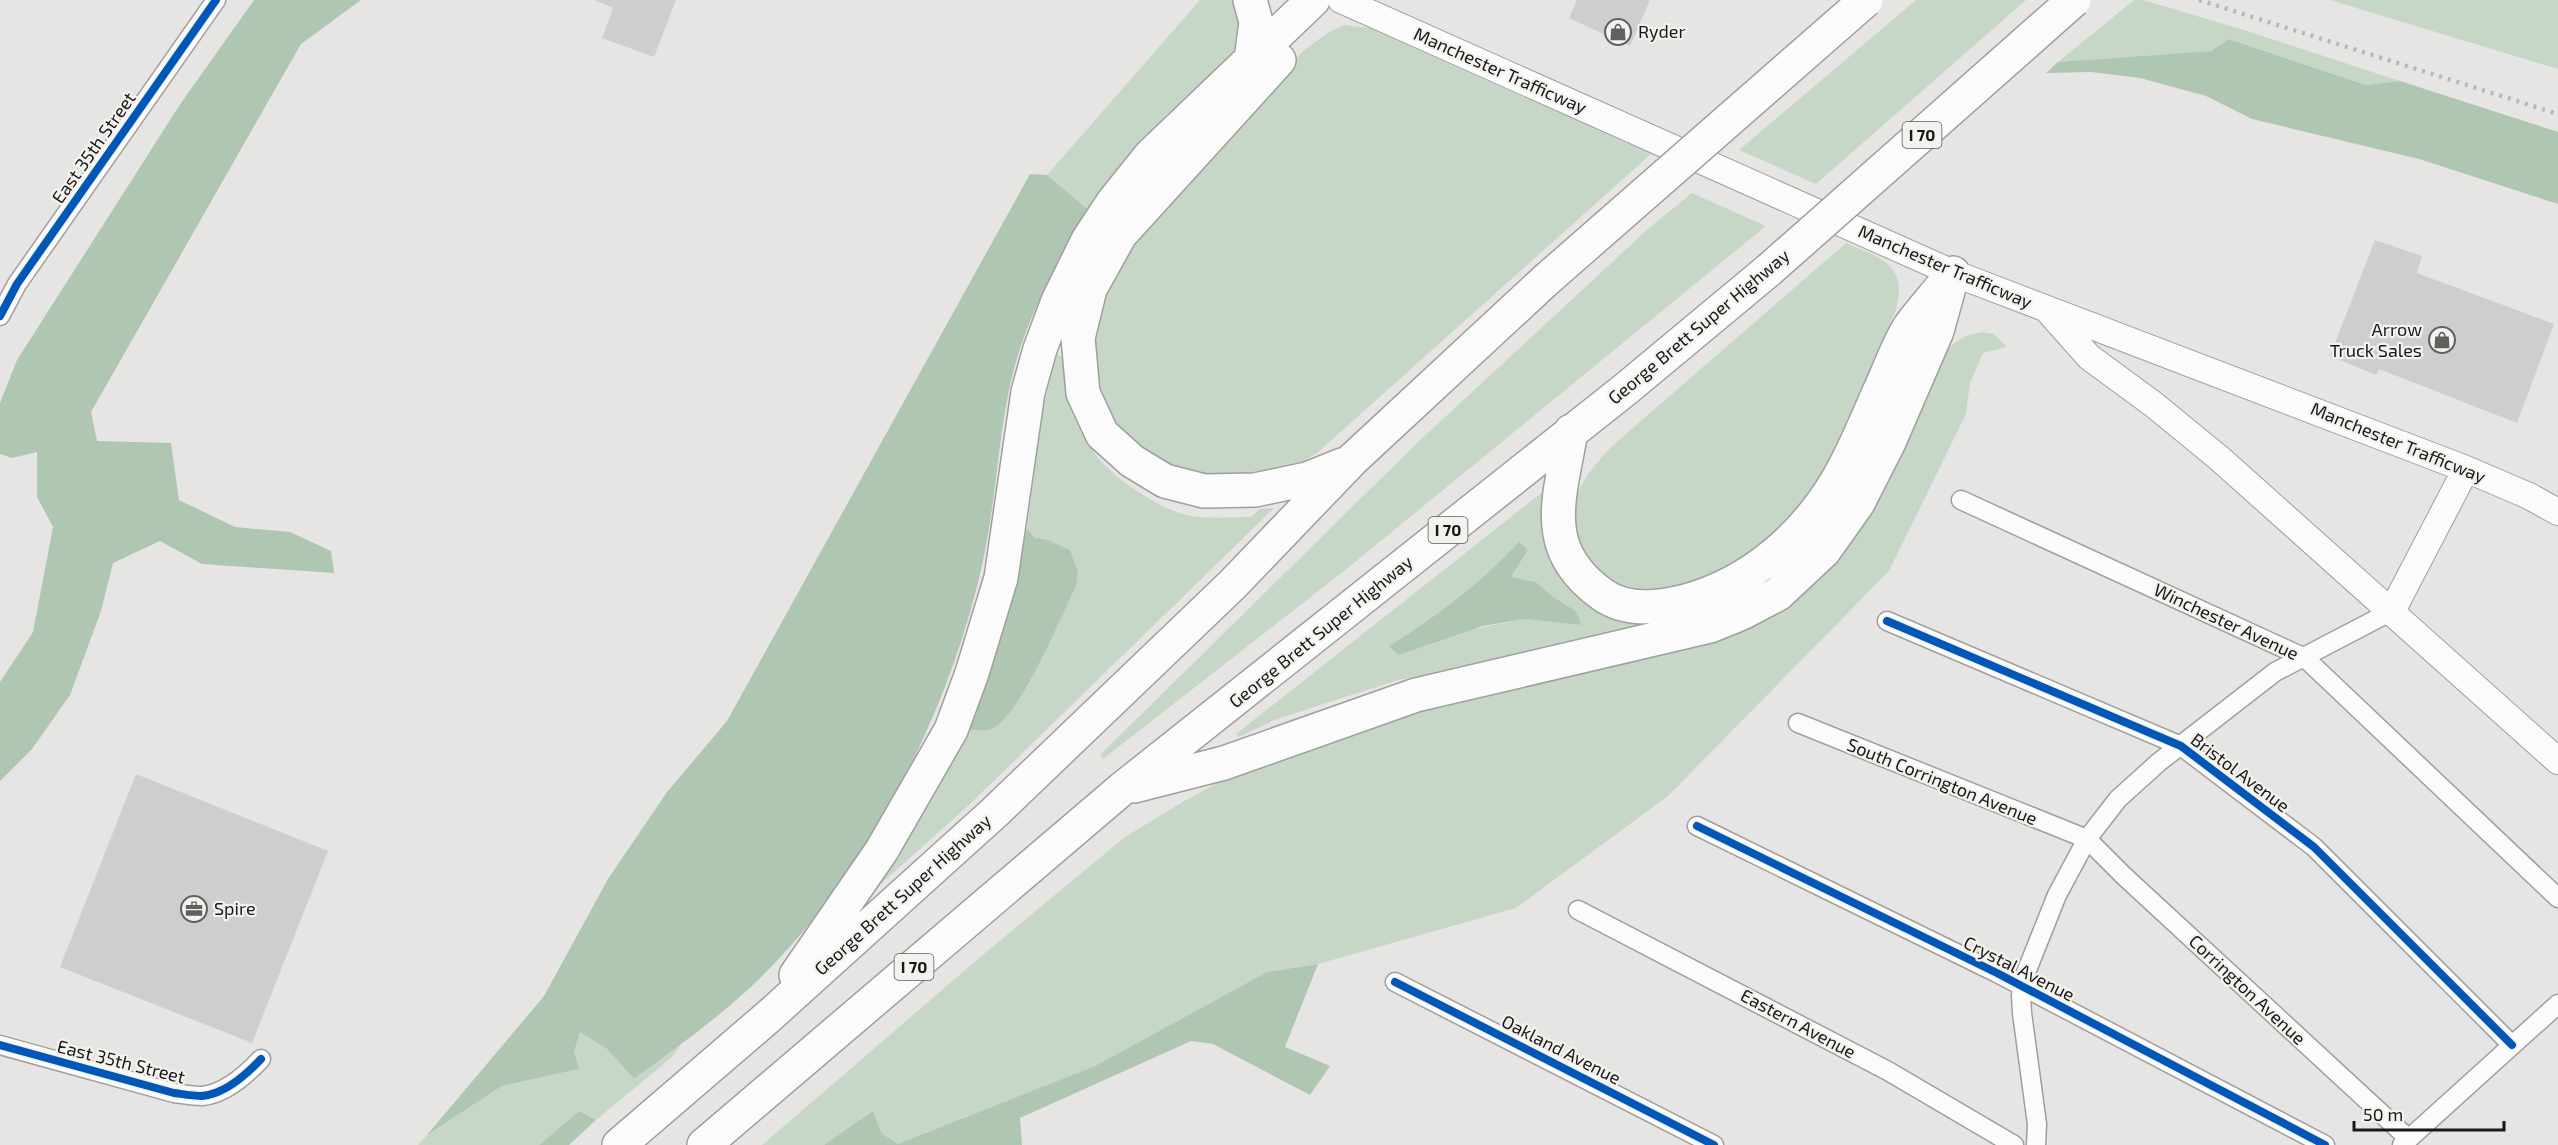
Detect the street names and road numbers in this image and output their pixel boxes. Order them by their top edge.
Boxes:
street label: Manchester Trafficway [1411,22,1591,118]
street label: East 35th Street [47,87,140,207]
road number: I 70 [1902,122,1942,148]
street label: Manchester Trafficway [1855,219,2036,313]
street label: George Brett Super Highway [1603,244,1794,409]
street label: Manchester Trafficway [2308,397,2490,487]
road number: I 70 [1428,517,1468,543]
street label: George Brett Super Highway [1224,550,1417,712]
street label: Winchester Avenue [2150,578,2302,664]
street label: Bristol Avenue [2187,728,2294,816]
street label: South Corrington Avenue [1844,733,2041,829]
street label: George Brett Super Highway [809,809,996,979]
street label: Corrington Avenue [2185,930,2311,1049]
street label: Crystal Avenue [1960,931,2079,1006]
road number: I 70 [894,954,934,980]
street label: Eastern Avenue [1737,984,1860,1063]
street label: Oakland Avenue [1498,1010,1625,1089]
street label: East 35th Street [55,1035,188,1088]

